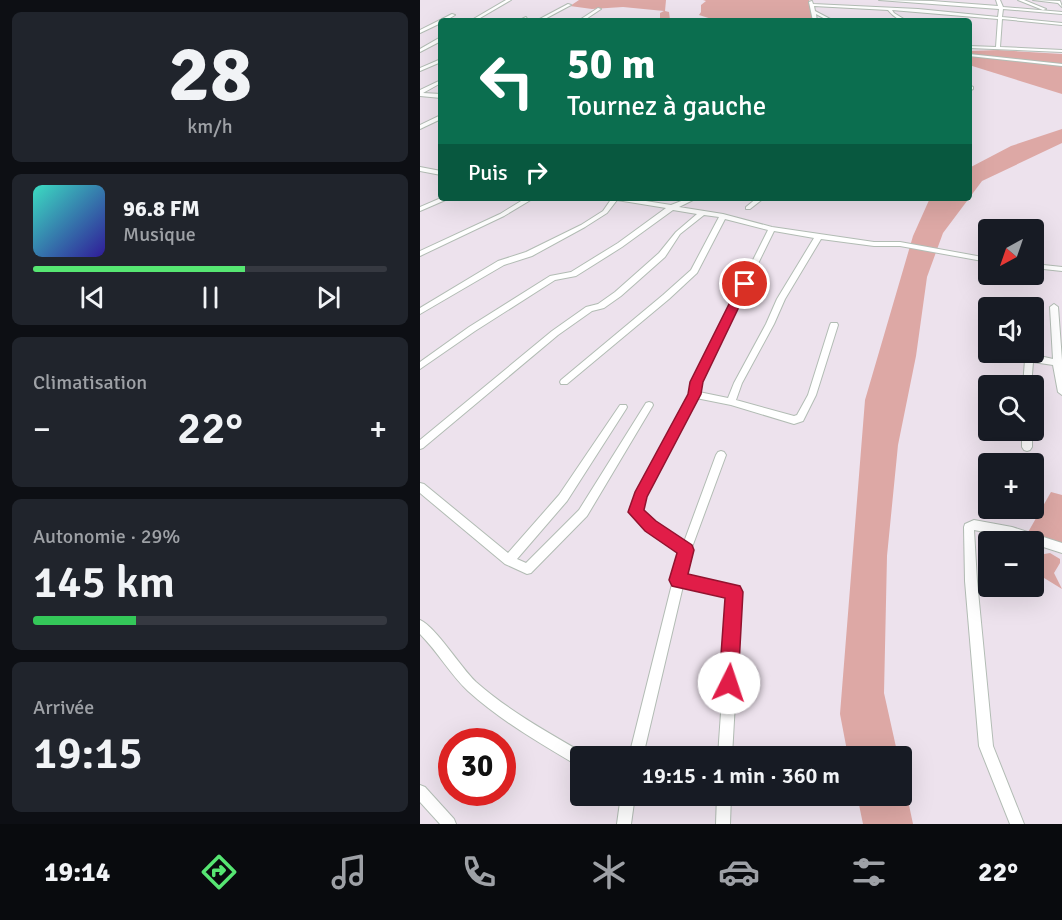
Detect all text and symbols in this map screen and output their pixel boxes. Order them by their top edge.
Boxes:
text: 28 [168,27,252,123]
text: 50 m [567,39,656,90]
icon: left [468,42,546,120]
text: Tournez à gauche [567,90,766,123]
text: km/h [187,114,233,139]
icon: right [520,156,553,189]
text: Puis [468,159,508,186]
text: 96.8 FM [123,195,200,222]
north arrow [978,219,1044,285]
map controls [978,219,1044,597]
text: Musique [123,222,196,247]
pin [719,258,770,309]
icon: arrive [728,267,761,300]
icon: previous [76,281,109,314]
icon: pause [194,281,227,314]
icon: next [312,281,345,314]
button: sound [978,297,1044,363]
text: Climatisation [33,370,147,395]
button: search [978,375,1044,441]
text: 22° [177,401,243,456]
text: − [33,409,51,450]
text: + [369,409,387,450]
button: + [978,453,1044,519]
text: Autonomie · 29% [33,524,180,549]
button: − [978,531,1044,597]
text: 145 km [33,555,175,610]
position arrow [697,651,761,715]
text: Arrivée [33,695,94,720]
text: 19:15 [33,726,143,781]
speed limit sign: 30 [438,728,516,806]
text: 19:15 · 1 min · 360 m [642,762,840,789]
icon: directions [198,851,240,893]
icon: music [328,851,370,893]
icon: phone [458,851,500,893]
icon: climate [588,851,630,893]
icon: car [718,851,760,893]
icon: filters [848,851,890,893]
text: 19:14 [44,856,110,889]
text: 22° [978,856,1018,889]

